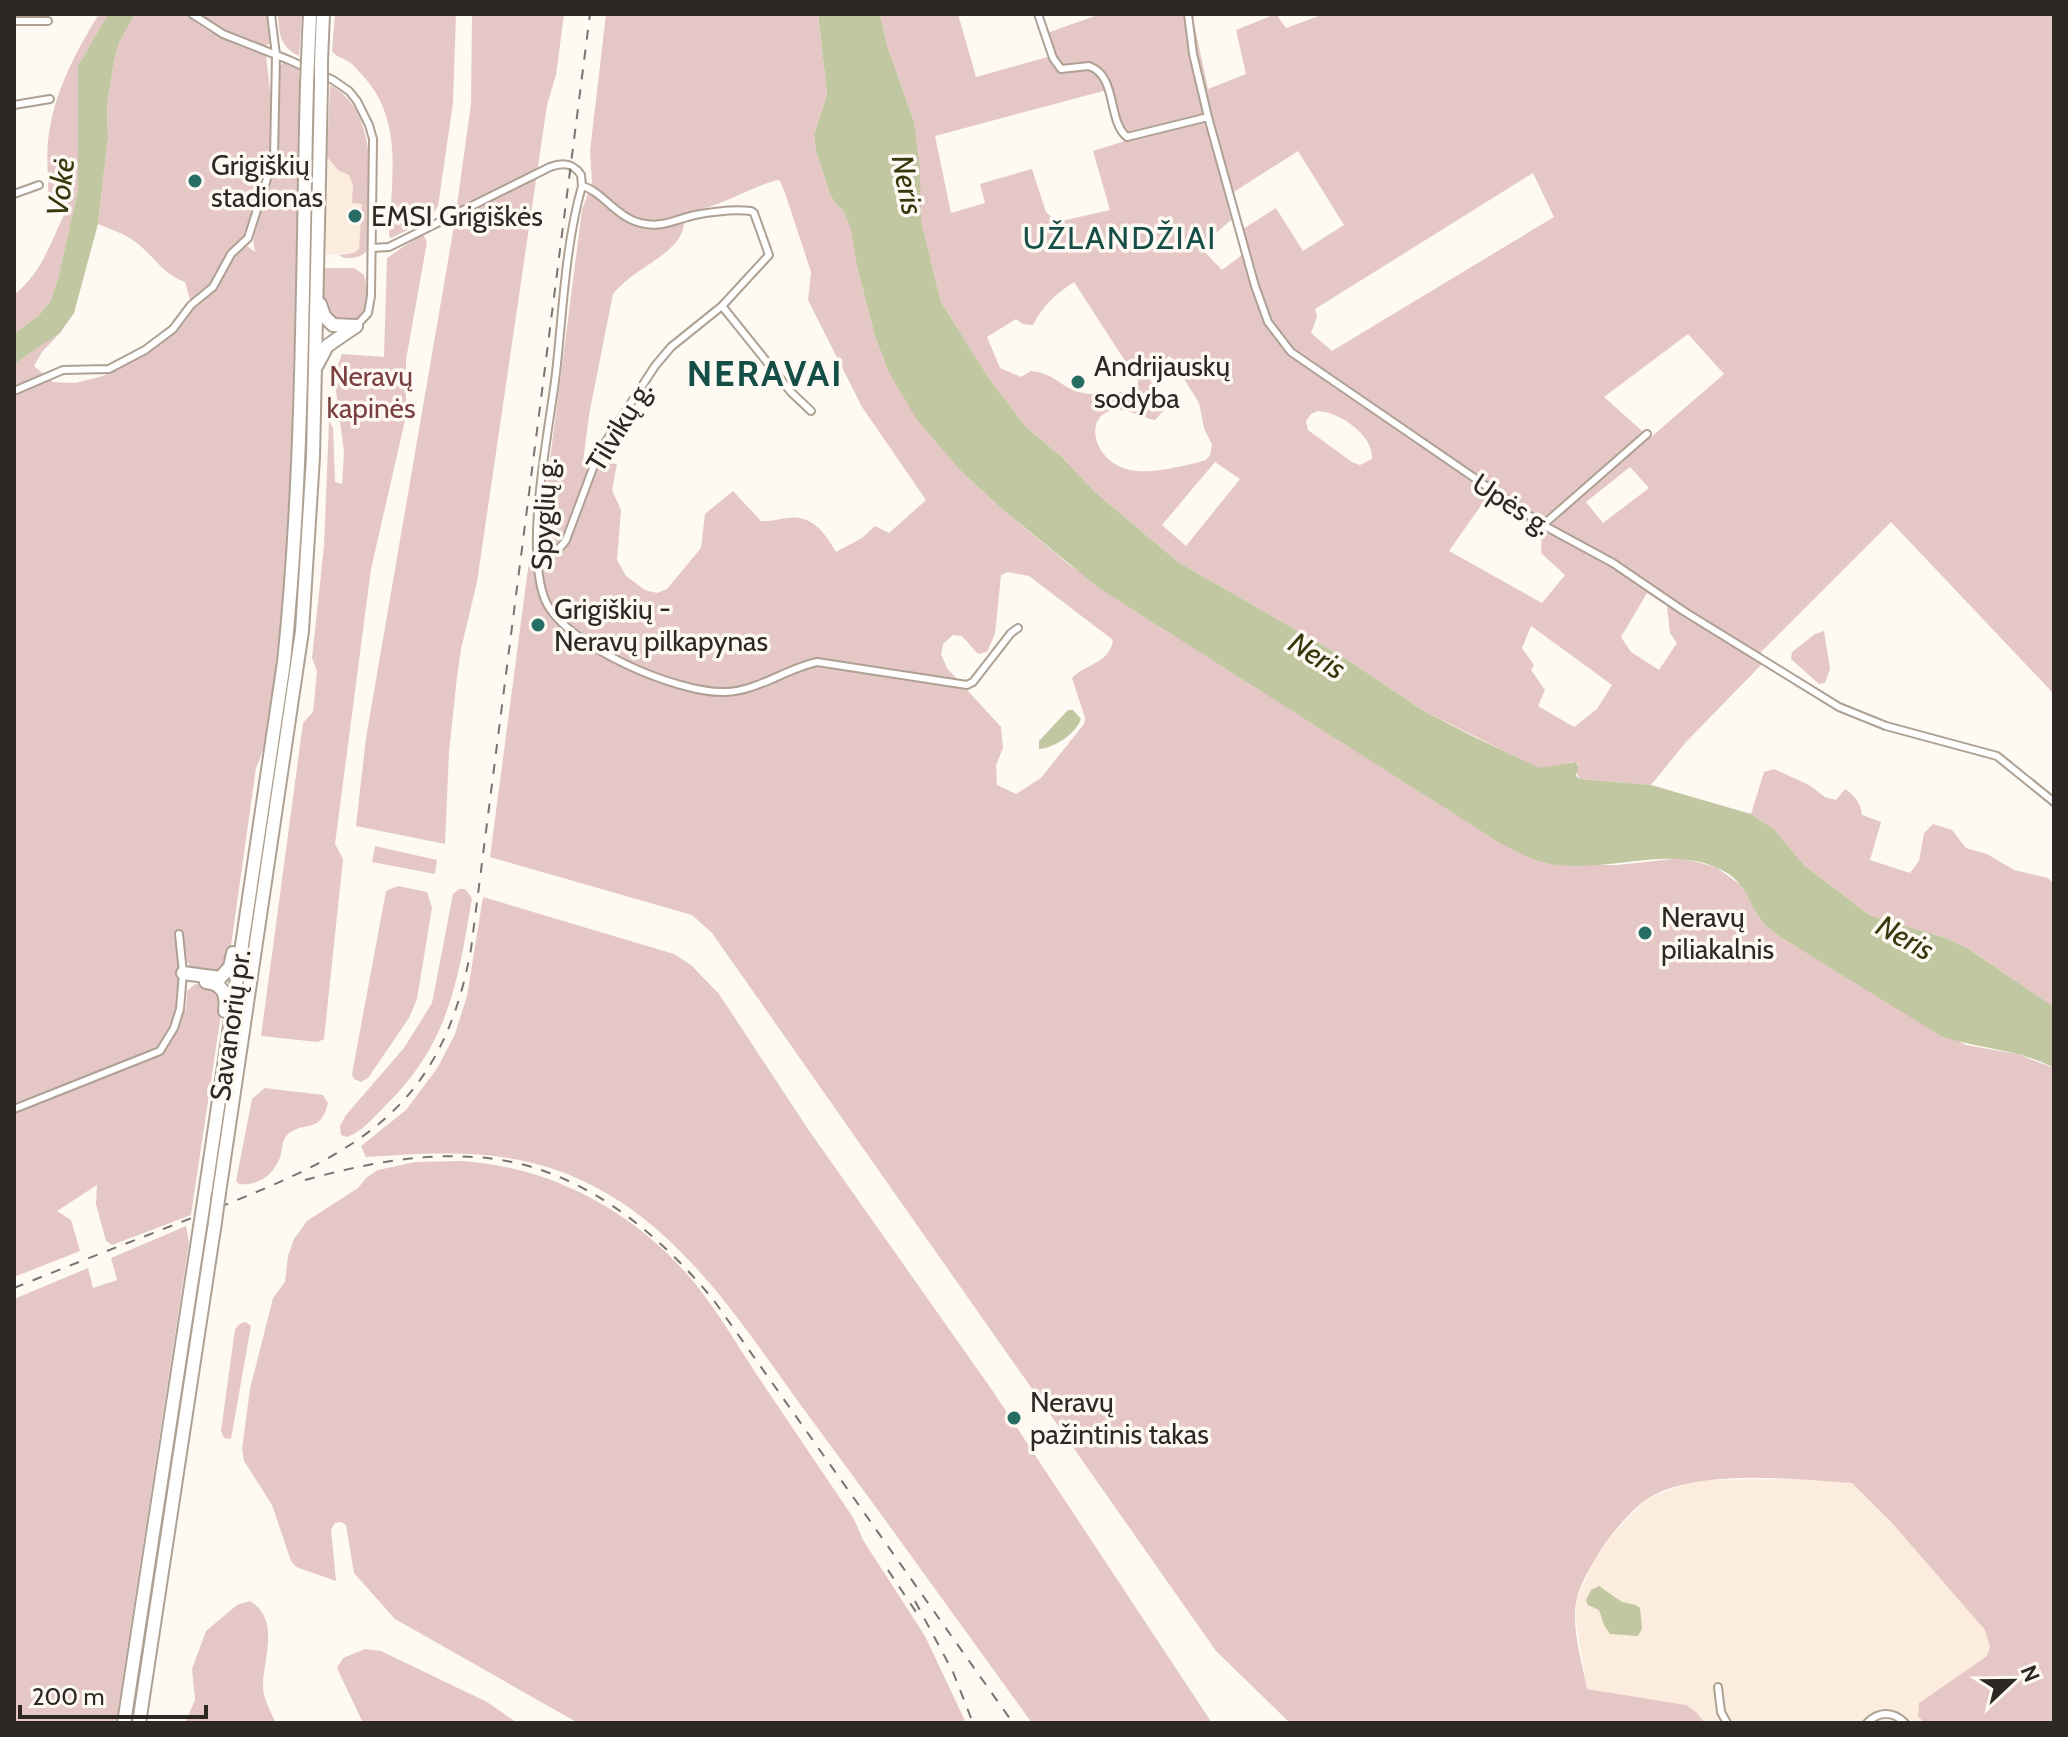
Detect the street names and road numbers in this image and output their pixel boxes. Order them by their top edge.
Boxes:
street label: Tilvikų g. [579,374,659,478]
street label: Spyglių g. [524,457,564,571]
street label: Upės g. [1466,466,1558,542]
street label: Savanorių pr. [203,947,257,1103]

